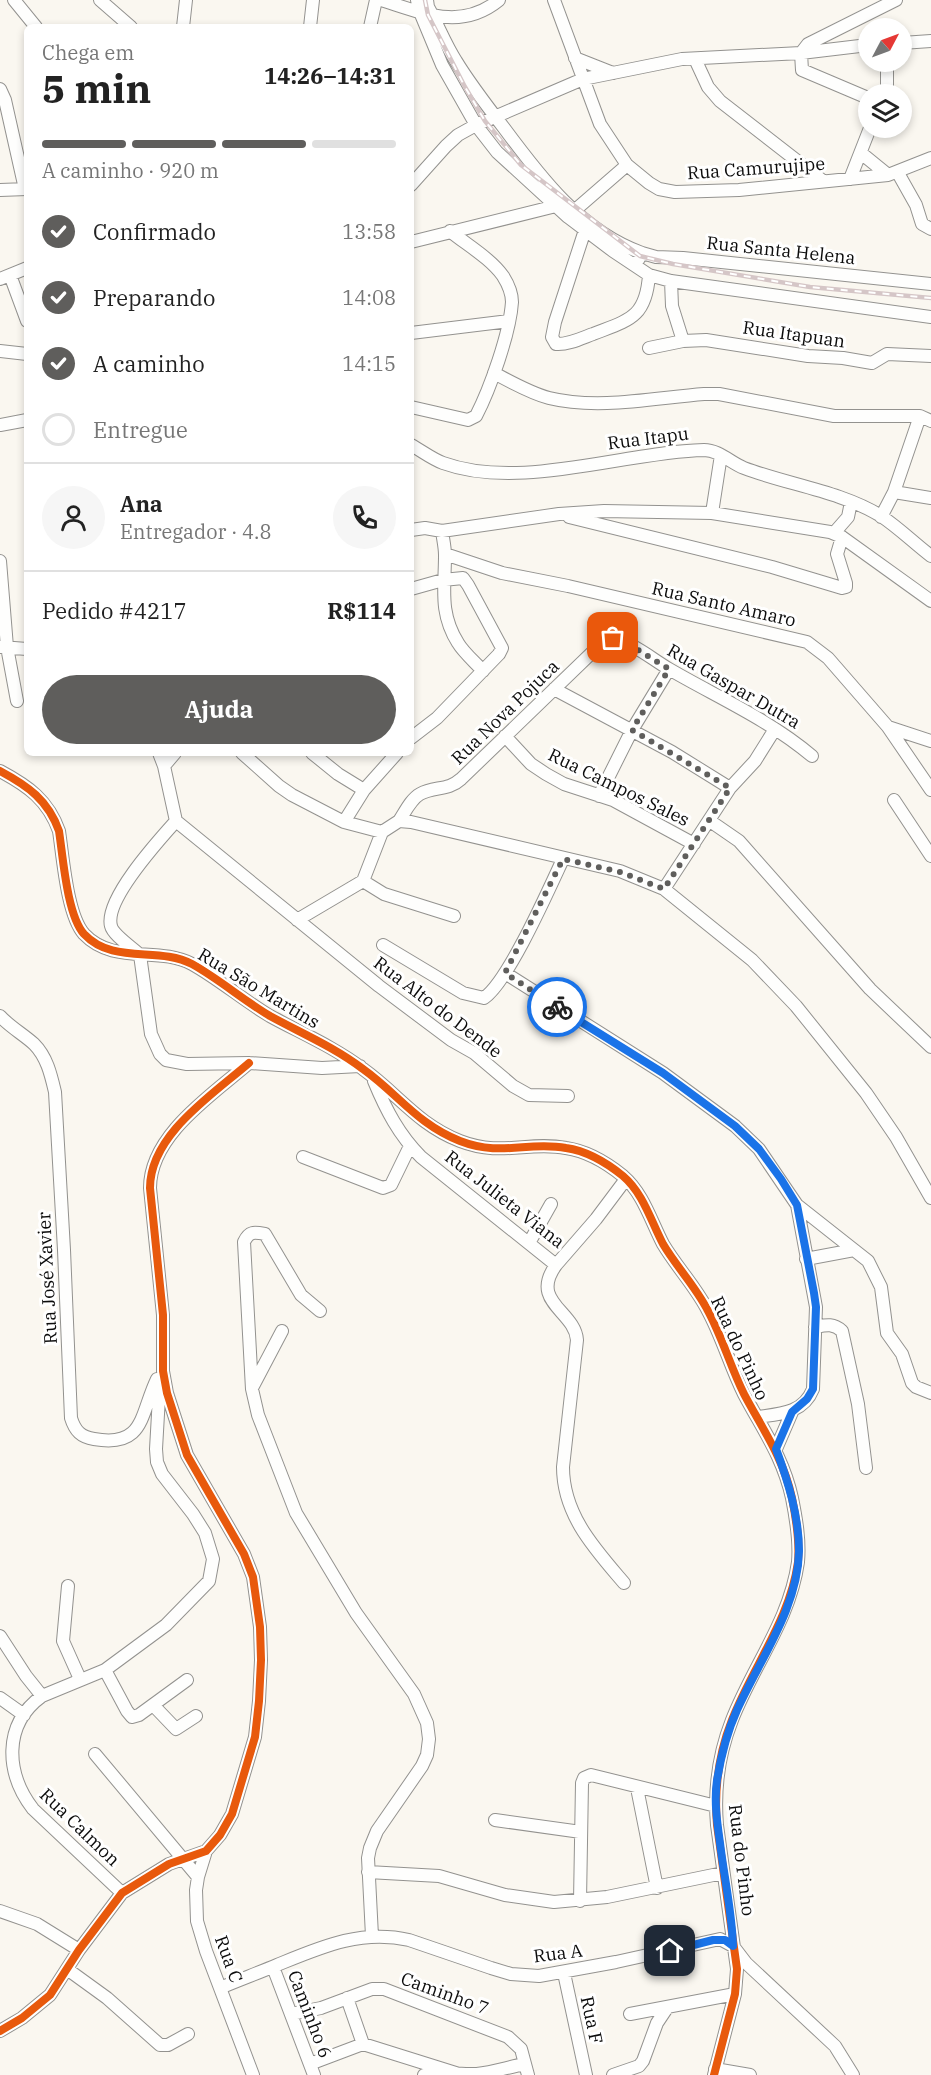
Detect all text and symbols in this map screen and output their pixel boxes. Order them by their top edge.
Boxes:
north arrow [858,18,912,72]
map controls [858,18,912,138]
text: Chega em [42,39,134,66]
text: 14:26–14:31 [264,61,396,90]
text: 5 min [42,63,151,114]
button: layers [858,84,912,138]
street label: Rua Camurujipe [686,152,826,184]
text: A caminho · 920 m [42,157,219,184]
icon: check [42,215,75,248]
text: Confirmado [93,217,216,246]
text: 13:58 [342,218,396,245]
street label: Rua Santa Helena [705,231,857,269]
icon: check [42,281,75,314]
text: Preparando [93,283,215,312]
text: 14:08 [342,284,396,311]
street label: Rua Itapuan [741,315,847,353]
icon: check [42,347,75,380]
text: A caminho [93,349,205,378]
text: 14:15 [342,350,396,377]
text: Entregue [93,415,188,444]
street label: Rua Itapu [606,422,690,454]
button: person [42,486,105,549]
button: phone [333,486,396,549]
text: Ana [120,489,163,518]
text: Entregador · 4.8 [120,518,271,545]
street label: Rua Santo Amaro [650,576,798,632]
text: Pedido #4217 [42,596,187,625]
text: R$114 [327,596,396,625]
pin [587,612,638,663]
icon: bag [596,621,629,654]
street label: Rua Gaspar Dutra [663,639,805,734]
street label: Rua Nova Pojuca [446,655,564,769]
button: Ajuda [42,675,396,744]
street label: Rua Campos Sales [545,743,693,831]
street label: Rua São Martins [194,943,324,1033]
street label: Rua Alto do Dende [369,951,507,1063]
courier [527,977,587,1037]
icon: bike [541,991,574,1024]
street label: Rua Julieta Viana [440,1145,570,1253]
street label: Rua José Xavier [32,1211,62,1345]
street label: Rua do Pinho [706,1292,774,1404]
street label: Rua Calmon [35,1783,125,1871]
street label: Rua do Pinho [724,1803,760,1917]
pin [644,1925,695,1976]
street label: Rua C [210,1932,248,1986]
icon: home [653,1934,686,1967]
street label: Rua A [532,1938,585,1967]
street label: Caminho 7 [398,1966,492,2020]
street label: Caminho 6 [283,1967,337,2061]
street label: Rua F [576,1994,608,2046]

